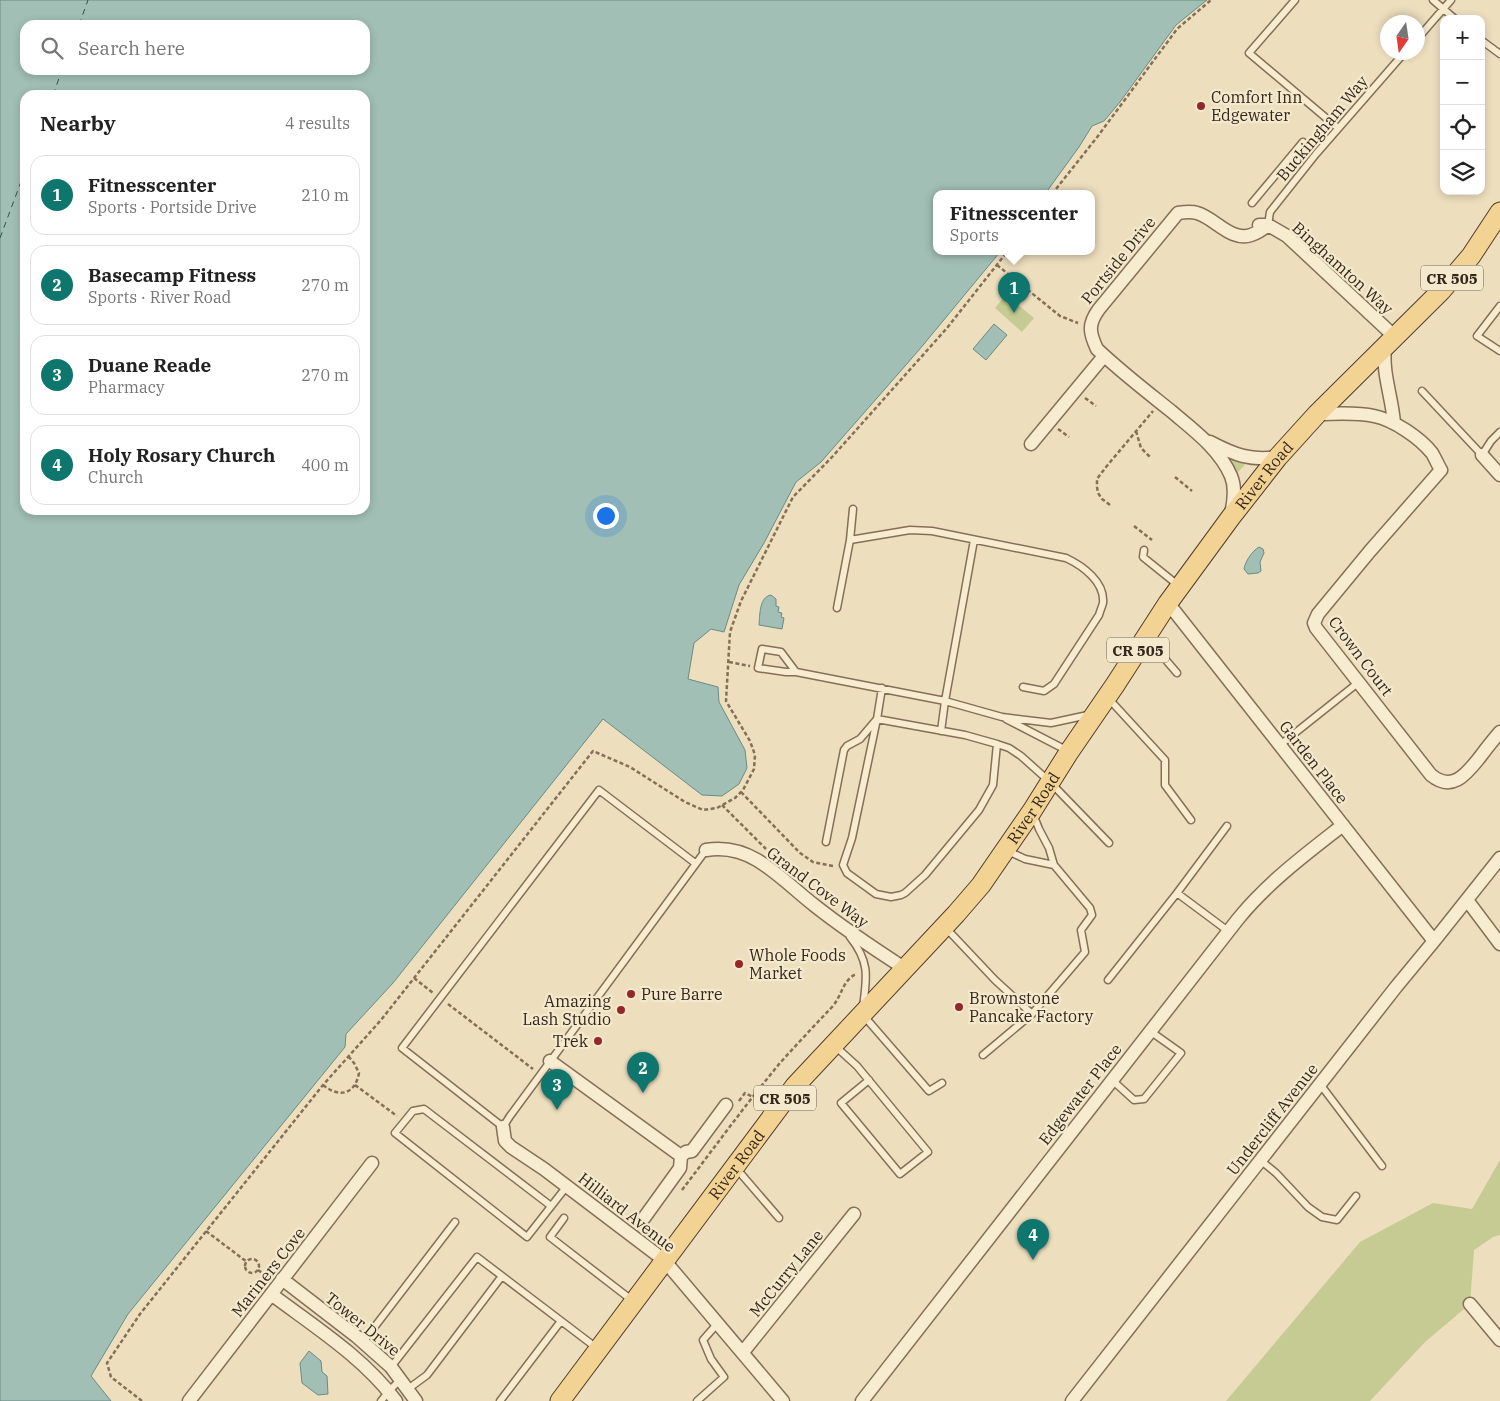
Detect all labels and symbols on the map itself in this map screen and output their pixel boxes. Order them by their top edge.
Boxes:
north arrow [1380,15,1425,60]
street label: Buckingham Way [1272,71,1372,185]
place label: Comfort Inn Edgewater [1211,87,1303,125]
marker: Comfort Inn Edgewater [1195,100,1207,112]
street label: Portside Drive [1077,212,1159,308]
street label: Binghamton Way [1288,217,1398,319]
road number: CR 505 [1421,266,1483,290]
pin: 1 [998,272,1030,313]
street label: River Road [1231,437,1298,514]
your location [593,503,619,529]
street label: Crown Court [1325,612,1398,700]
road number: CR 505 [1107,638,1169,662]
street label: Garden Place [1275,716,1353,808]
street label: River Road [1002,768,1064,848]
street label: Grand Cove Way [763,842,873,932]
place label: Whole Foods Market [749,945,846,983]
marker: Whole Foods Market [733,958,745,970]
place label: Pure Barre [641,984,723,1004]
marker: Pure Barre [625,988,637,1000]
place label: Brownstone Pancake Factory [969,988,1094,1026]
place label: Amazing Lash Studio [523,991,611,1029]
marker: Brownstone Pancake Factory [953,1001,965,1013]
marker: Amazing Lash Studio [615,1004,627,1016]
place label: Trek [553,1031,589,1051]
marker: Trek [592,1035,604,1047]
street label: Edgewater Place [1034,1039,1126,1149]
pin: 2 [627,1052,659,1093]
street label: Undercliff Avenue [1222,1059,1322,1179]
pin: 3 [541,1069,573,1110]
road number: CR 505 [754,1086,816,1110]
street label: River Road [704,1126,769,1203]
street label: Hilliard Avenue [574,1168,680,1256]
pin: 4 [1017,1219,1049,1260]
street label: Mariners Cove [227,1223,309,1321]
street label: McCurry Lane [745,1225,827,1321]
street label: Tower Drive [321,1288,405,1360]

